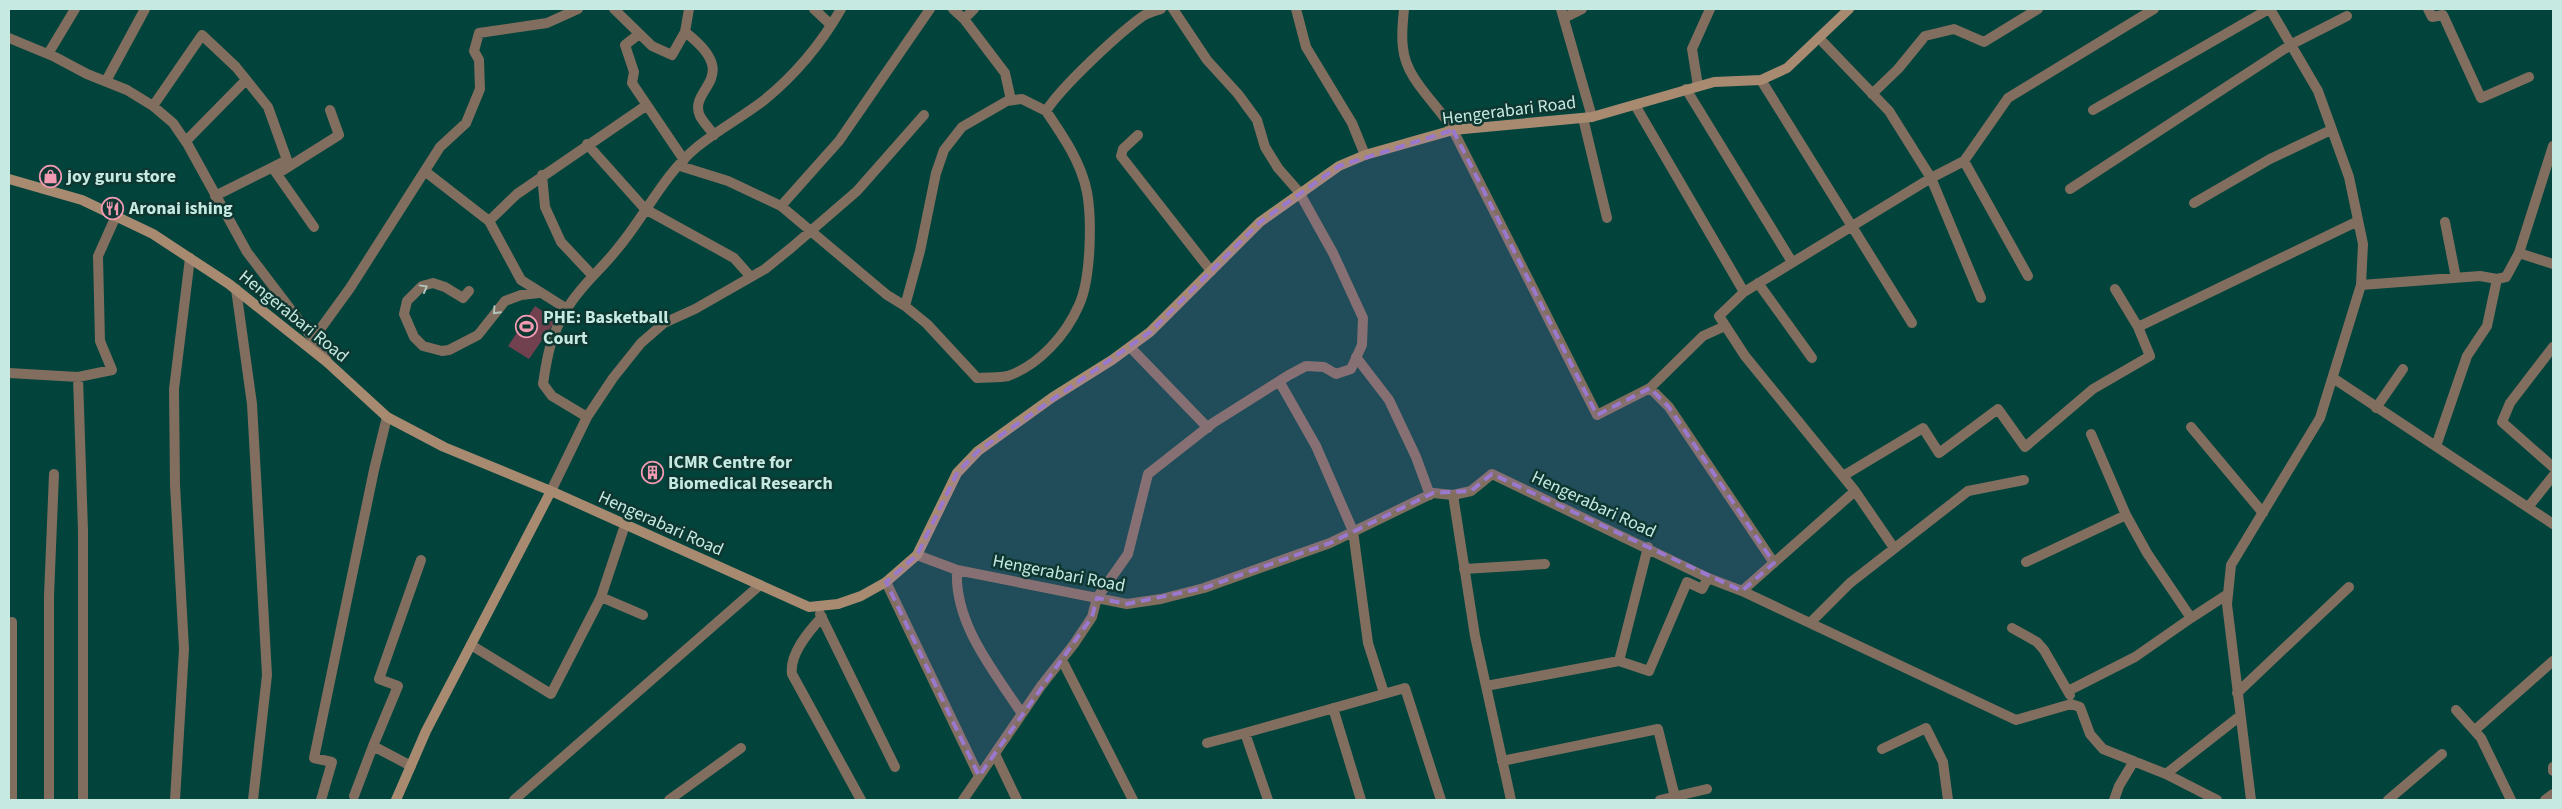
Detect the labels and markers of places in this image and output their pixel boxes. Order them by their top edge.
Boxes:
shop icon: joy guru store [39,164,63,188]
place label: joy guru store [66,164,176,189]
restaurant icon: Aronai ishing [101,196,125,220]
place label: Aronai ishing [128,196,233,221]
place label: PHE: Basketball Court [543,305,668,351]
sports icon: PHE: Basketball Court [515,315,539,339]
place label: ICMR Centre for Biomedical Research [668,450,833,496]
building icon: ICMR Centre for Biomedical Research [640,460,664,484]

